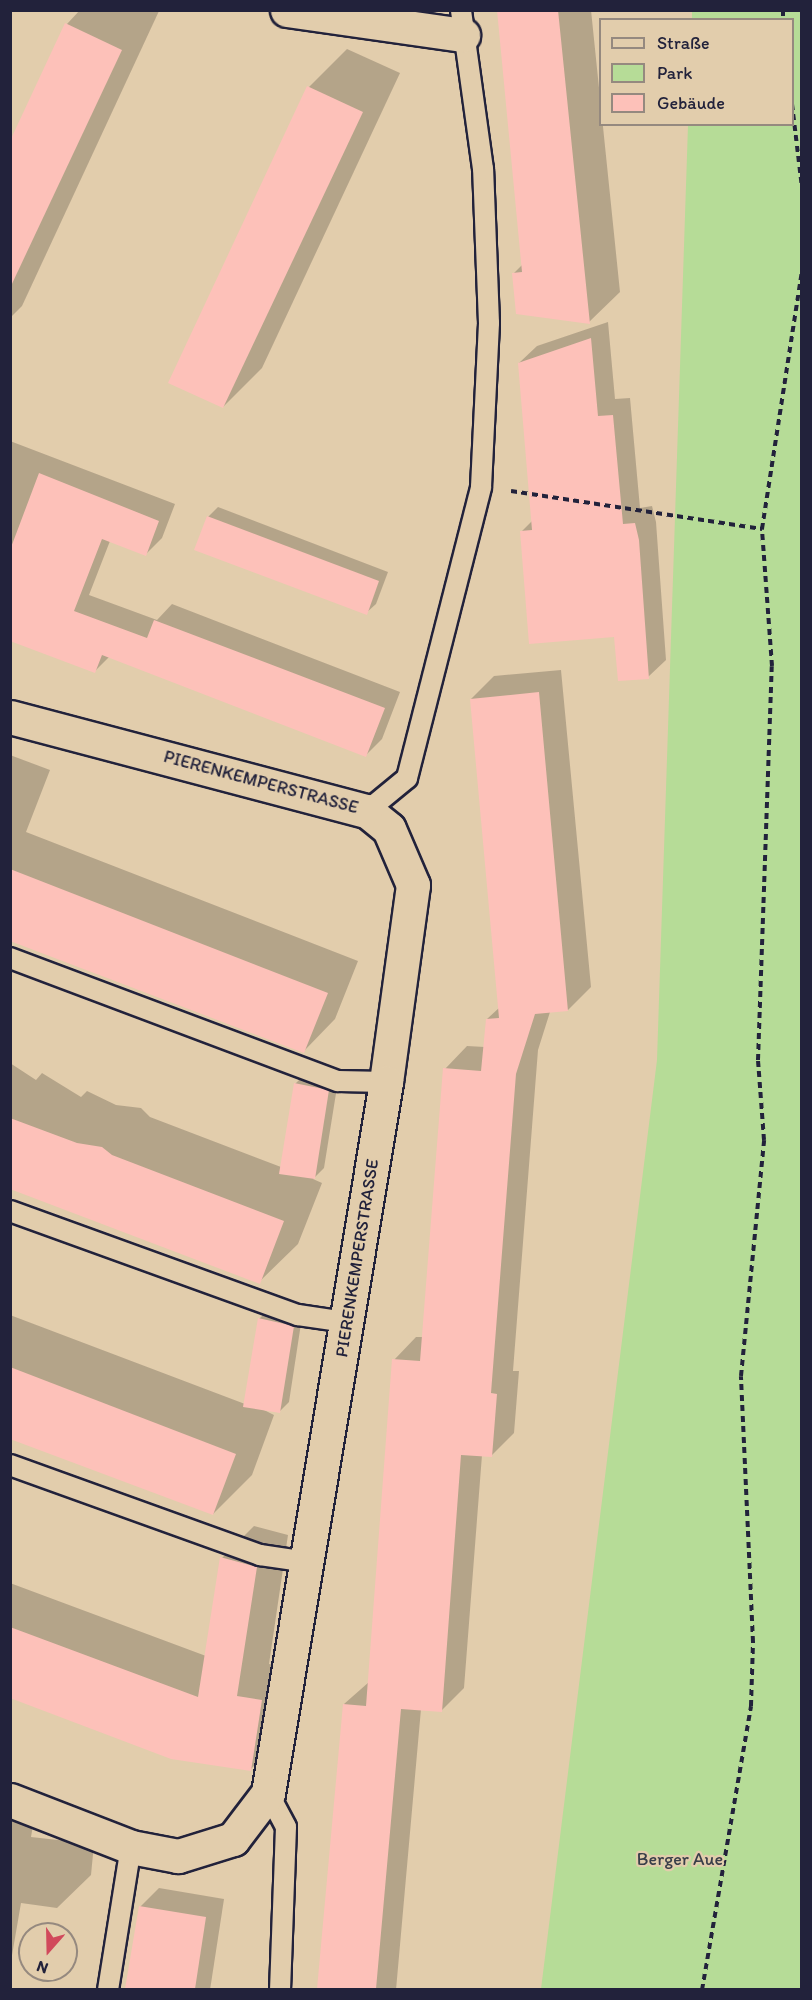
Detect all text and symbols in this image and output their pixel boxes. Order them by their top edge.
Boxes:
legend [599,18,794,126]
text: Straße [657,32,710,54]
text: Park [657,62,692,84]
text: Gebäude [657,92,725,114]
street label: PIERENKEMPERSTRASSE [161,746,361,818]
street label: PIERENKEMPERSTRASSE [331,1157,383,1359]
park label: Berger Aue [637,1848,723,1870]
north arrow [18,1922,78,1982]
text: N [34,1957,51,1978]

